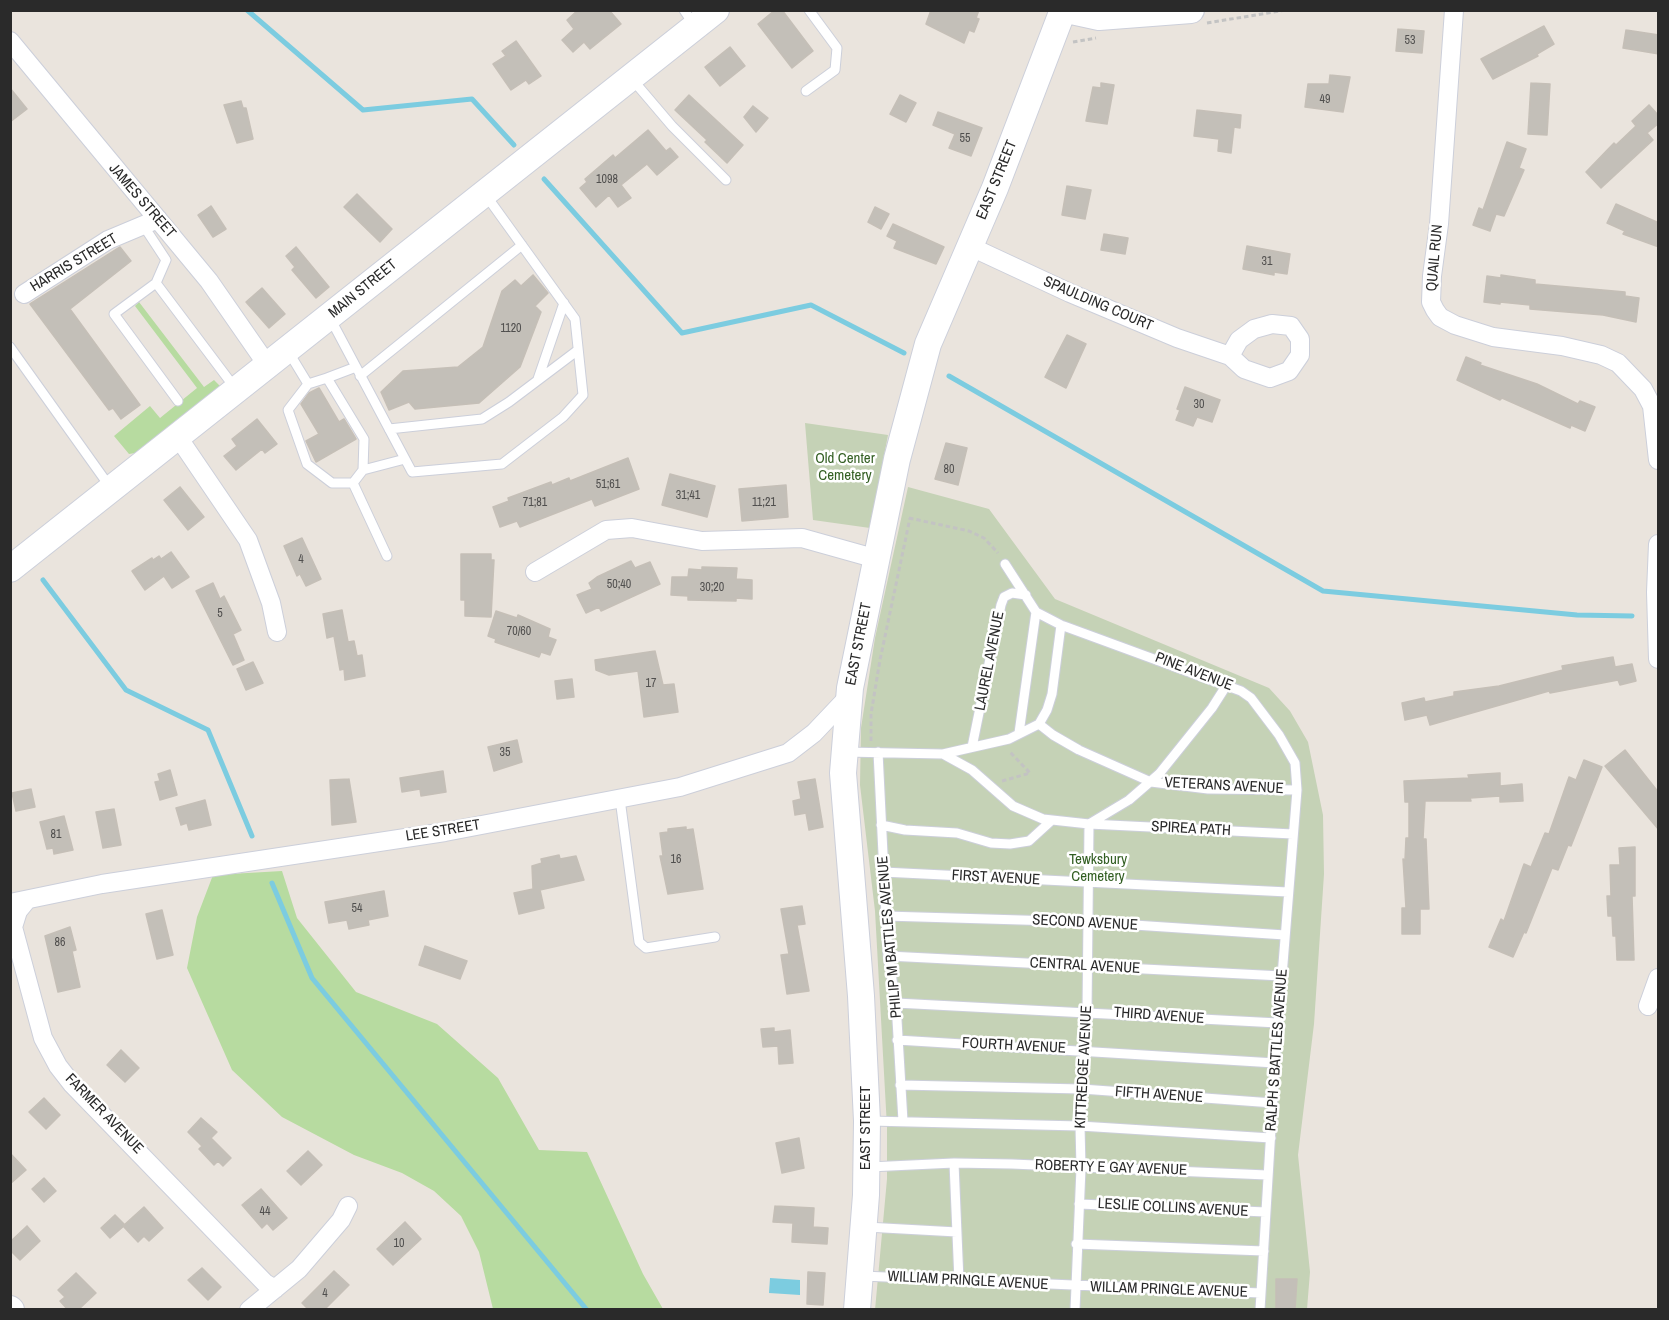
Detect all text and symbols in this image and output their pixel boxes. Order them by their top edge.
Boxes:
house number: 53 [1405,34,1415,48]
house number: 49 [1320,93,1330,107]
house number: 55 [960,132,970,146]
street label: EAST STREET [973,138,1021,222]
street label: JAMES STREET [105,160,179,242]
house number: 1098 [596,173,618,187]
street label: QUAIL RUN [1423,224,1447,292]
street label: HARRIS STREET [27,230,121,296]
house number: 31 [1262,255,1272,269]
street label: MAIN STREET [325,256,401,322]
street label: SPAULDING COURT [1041,273,1155,335]
house number: 1120 [500,322,522,336]
house number: 30 [1194,398,1204,412]
park label: Old Center Cemetery [815,450,875,485]
house number: 80 [944,463,954,477]
house number: 51;61 [596,478,620,492]
house number: 31;41 [676,489,700,503]
house number: 71;81 [523,496,547,510]
house number: 11;21 [752,496,776,510]
house number: 4 [298,553,304,567]
house number: 50;40 [607,578,631,592]
house number: 30;20 [700,581,724,595]
street label: EAST STREET [842,601,876,687]
house number: 5 [217,607,223,621]
street label: LAUREL AVENUE [972,610,1008,712]
house number: 70/60 [507,625,531,639]
street label: PINE AVENUE [1153,649,1235,695]
house number: 17 [646,677,656,691]
house number: 35 [500,746,510,760]
street label: VETERANS AVENUE [1164,774,1284,798]
street label: LEE STREET [404,816,482,846]
street label: SPIREA PATH [1151,818,1231,840]
house number: 81 [51,828,61,842]
park label: Tewksbury Cemetery [1069,851,1127,886]
house number: 16 [671,853,681,867]
street label: PHILIP M BATTLES AVENUE [874,855,906,1019]
street label: FIRST AVENUE [951,867,1041,889]
house number: 54 [352,902,362,916]
street label: SECOND AVENUE [1032,911,1138,935]
house number: 86 [55,936,65,950]
street label: CENTRAL AVENUE [1029,954,1141,978]
street label: RALPH S BATTLES AVENUE [1262,968,1292,1132]
street label: THIRD AVENUE [1113,1004,1205,1028]
street label: KITTREDGE AVENUE [1072,1005,1096,1129]
street label: FOURTH AVENUE [962,1034,1066,1058]
street label: FARMER AVENUE [61,1070,147,1158]
street label: FIFTH AVENUE [1115,1083,1203,1107]
street label: EAST STREET [857,1086,875,1170]
street label: ROBERTY E GAY AVENUE [1034,1156,1188,1180]
street label: LESLIE COLLINS AVENUE [1097,1195,1249,1221]
house number: 44 [260,1205,270,1219]
house number: 10 [394,1237,404,1251]
street label: WILLIAM PRINGLE AVENUE [887,1268,1049,1294]
street label: WILLAM PRINGLE AVENUE [1090,1278,1248,1302]
house number: 4 [322,1287,328,1301]

